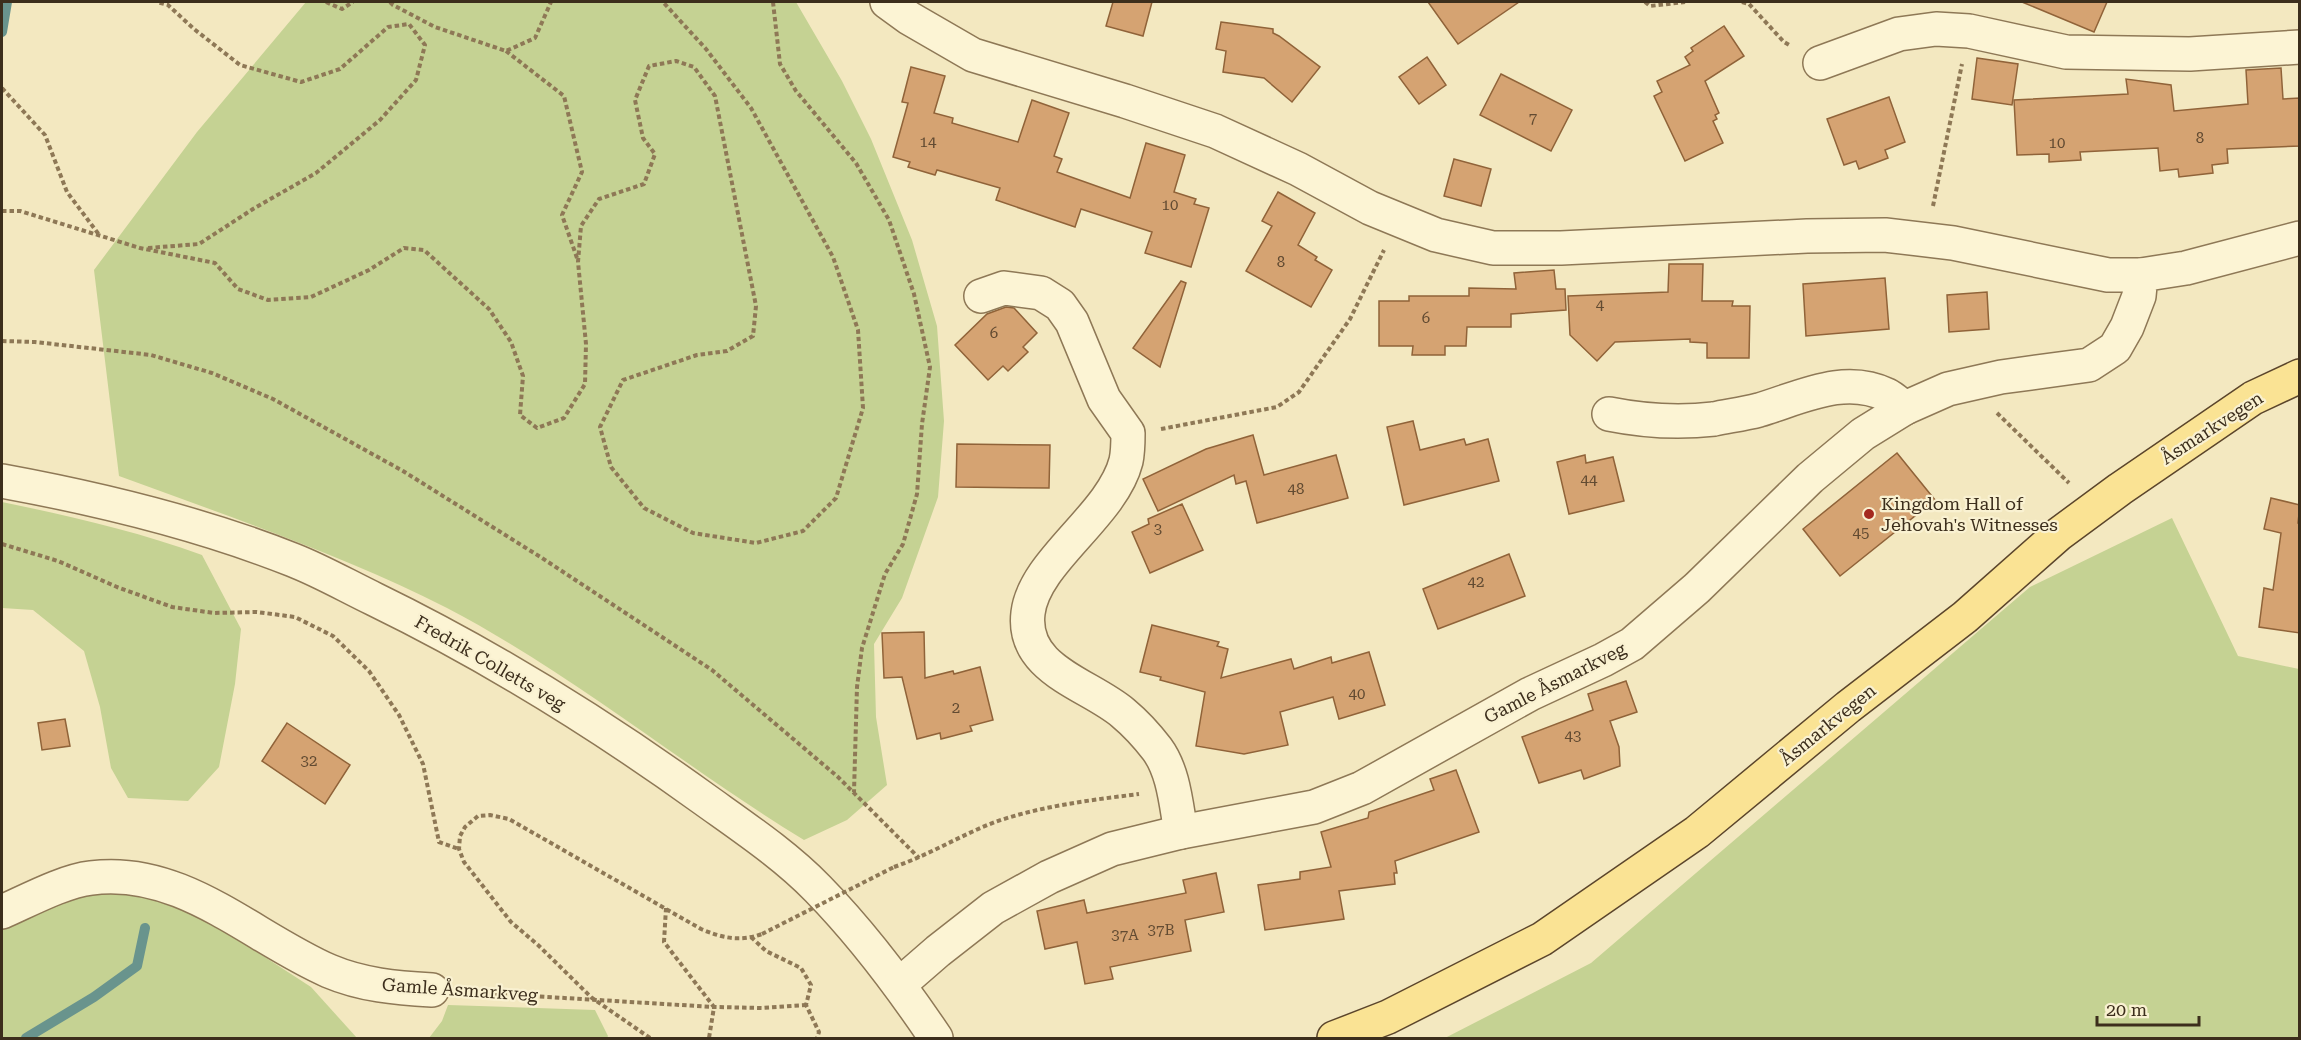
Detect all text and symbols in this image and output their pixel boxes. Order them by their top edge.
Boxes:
house number: 7 [1529,109,1537,127]
house number: 8 [2196,129,2204,147]
house number: 14 [920,133,937,151]
house number: 10 [2049,134,2065,152]
house number: 10 [1162,196,1178,214]
house number: 8 [1277,253,1285,271]
house number: 4 [1596,296,1605,314]
house number: 6 [1422,309,1430,327]
house number: 6 [990,324,998,342]
street label: Åsmarkvegen [2157,387,2267,468]
house number: 44 [1581,471,1598,489]
house number: 48 [1288,480,1304,498]
place label: Kingdom Hall of Jehovah's Witnesses [1881,493,2058,535]
marker: Kingdom Hall of Jehovah's Witnesses [1862,507,1876,521]
house number: 3 [1154,520,1162,538]
house number: 45 [1853,524,1869,542]
house number: 42 [1468,573,1484,591]
street label: Fredrik Colletts veg [411,611,570,715]
street label: Gamle Åsmarkveg [1480,637,1630,727]
street label: Åsmarkvegen [1776,679,1880,770]
house number: 40 [1349,685,1365,703]
house number: 2 [952,699,960,717]
house number: 43 [1565,727,1581,745]
house number: 32 [301,752,317,770]
house number: 37B [1148,921,1174,939]
house number: 37A [1111,926,1139,944]
street label: Gamle Åsmarkveg [381,974,540,1005]
scale bar [2097,989,2199,1027]
text: 20 m [2106,999,2147,1020]

